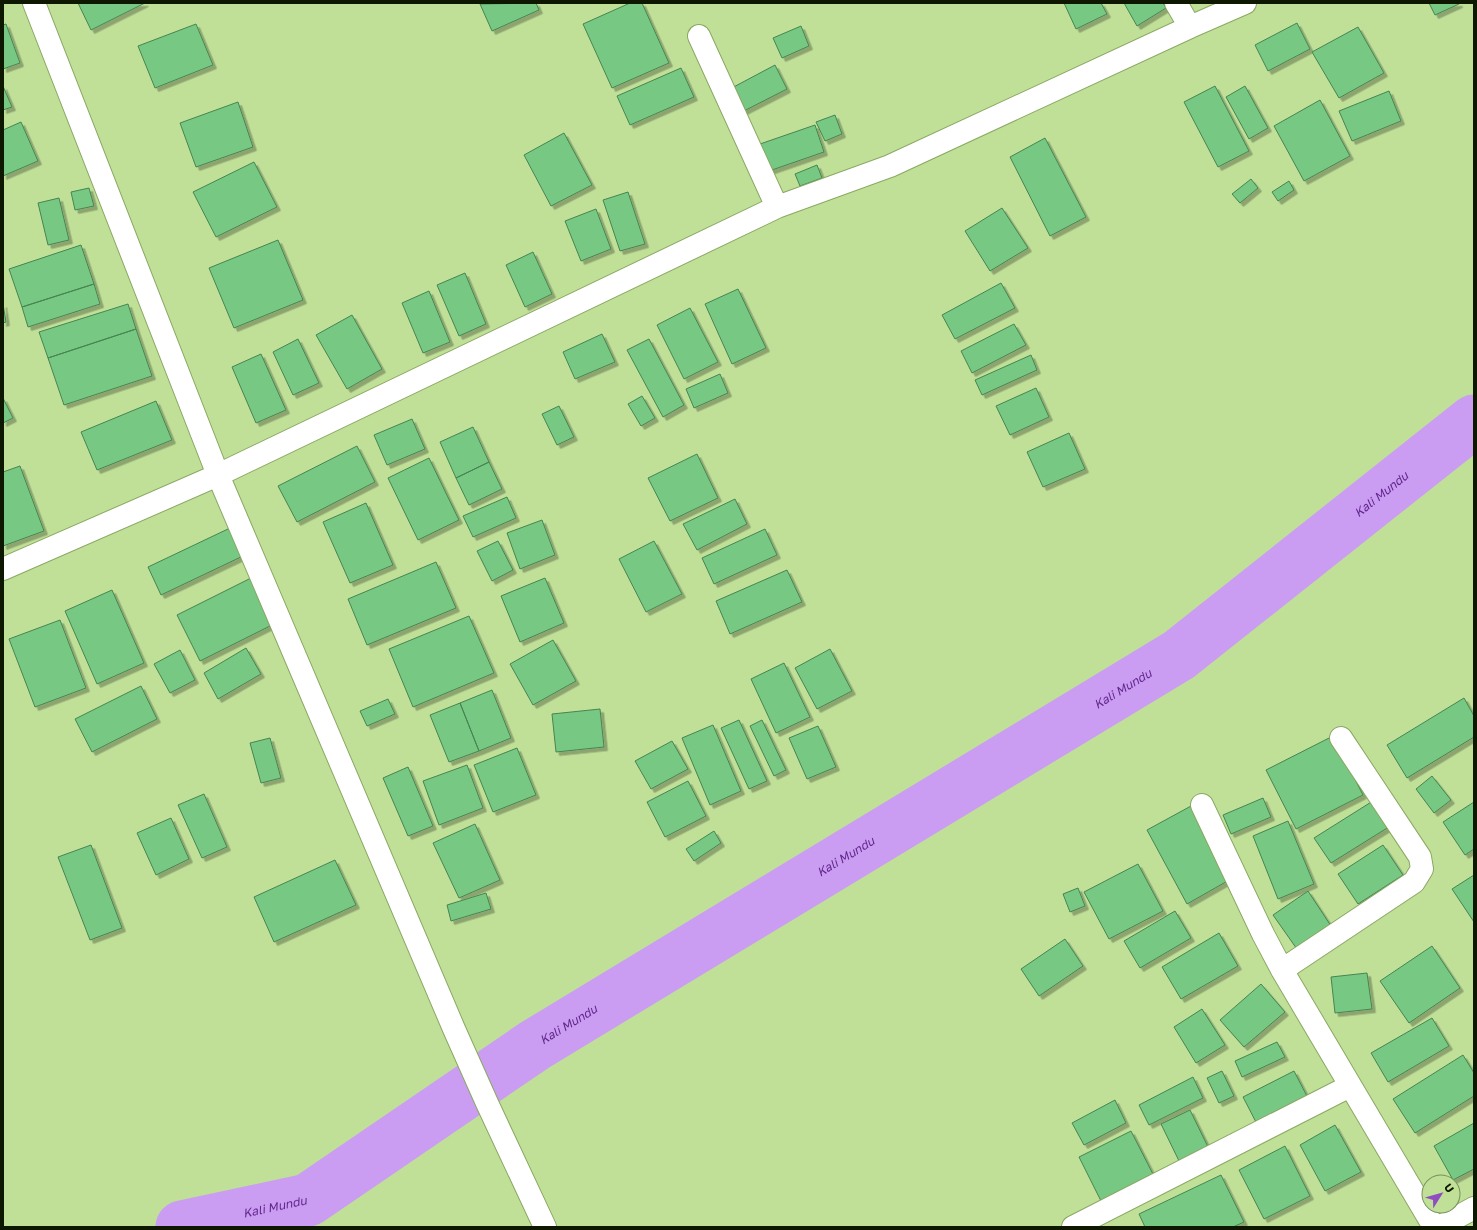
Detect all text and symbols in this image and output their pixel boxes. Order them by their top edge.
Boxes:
water label: Kali Mundu [1351,468,1412,520]
water label: Kali Mundu [1091,665,1155,712]
water label: Kali Mundu [814,833,878,880]
water label: Kali Mundu [537,1001,601,1047]
north arrow [1421,1174,1461,1214]
text: U [1442,1181,1457,1195]
water label: Kali Mundu [242,1192,309,1221]

